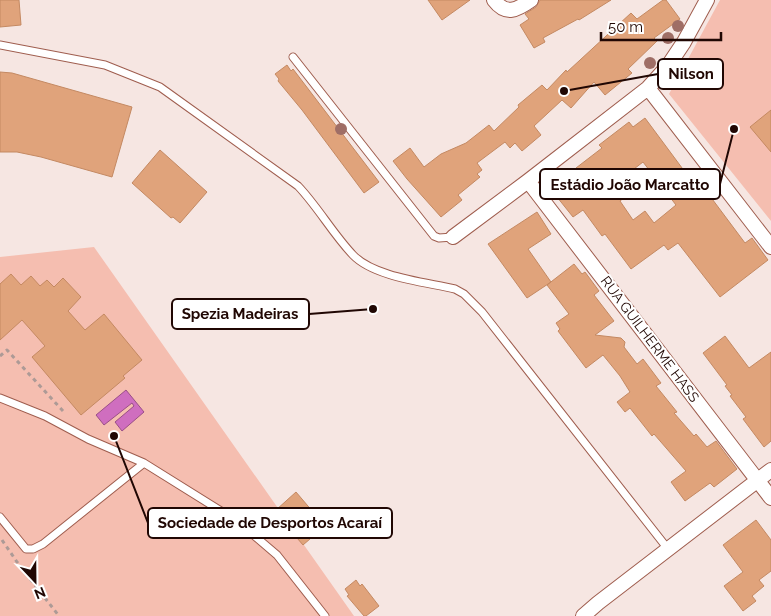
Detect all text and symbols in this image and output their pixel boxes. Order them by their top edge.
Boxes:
scale bar [601,10,721,42]
text: 50 m [608,18,643,36]
callout: Nilson [658,59,723,89]
text: Nilson [668,65,714,83]
callout: Estádio João Marcatto [540,169,720,199]
text: Estádio João Marcatto [551,176,709,194]
street label: RUA GUILHERME HASS [598,273,703,405]
callout: Spezia Madeiras [172,299,309,329]
text: Spezia Madeiras [182,305,298,323]
callout: Sociedade de Desportos Acaraí [148,508,392,538]
text: Sociedade de Desportos Acaraí [158,514,382,532]
north arrow [10,556,60,606]
text: N [32,584,48,602]

